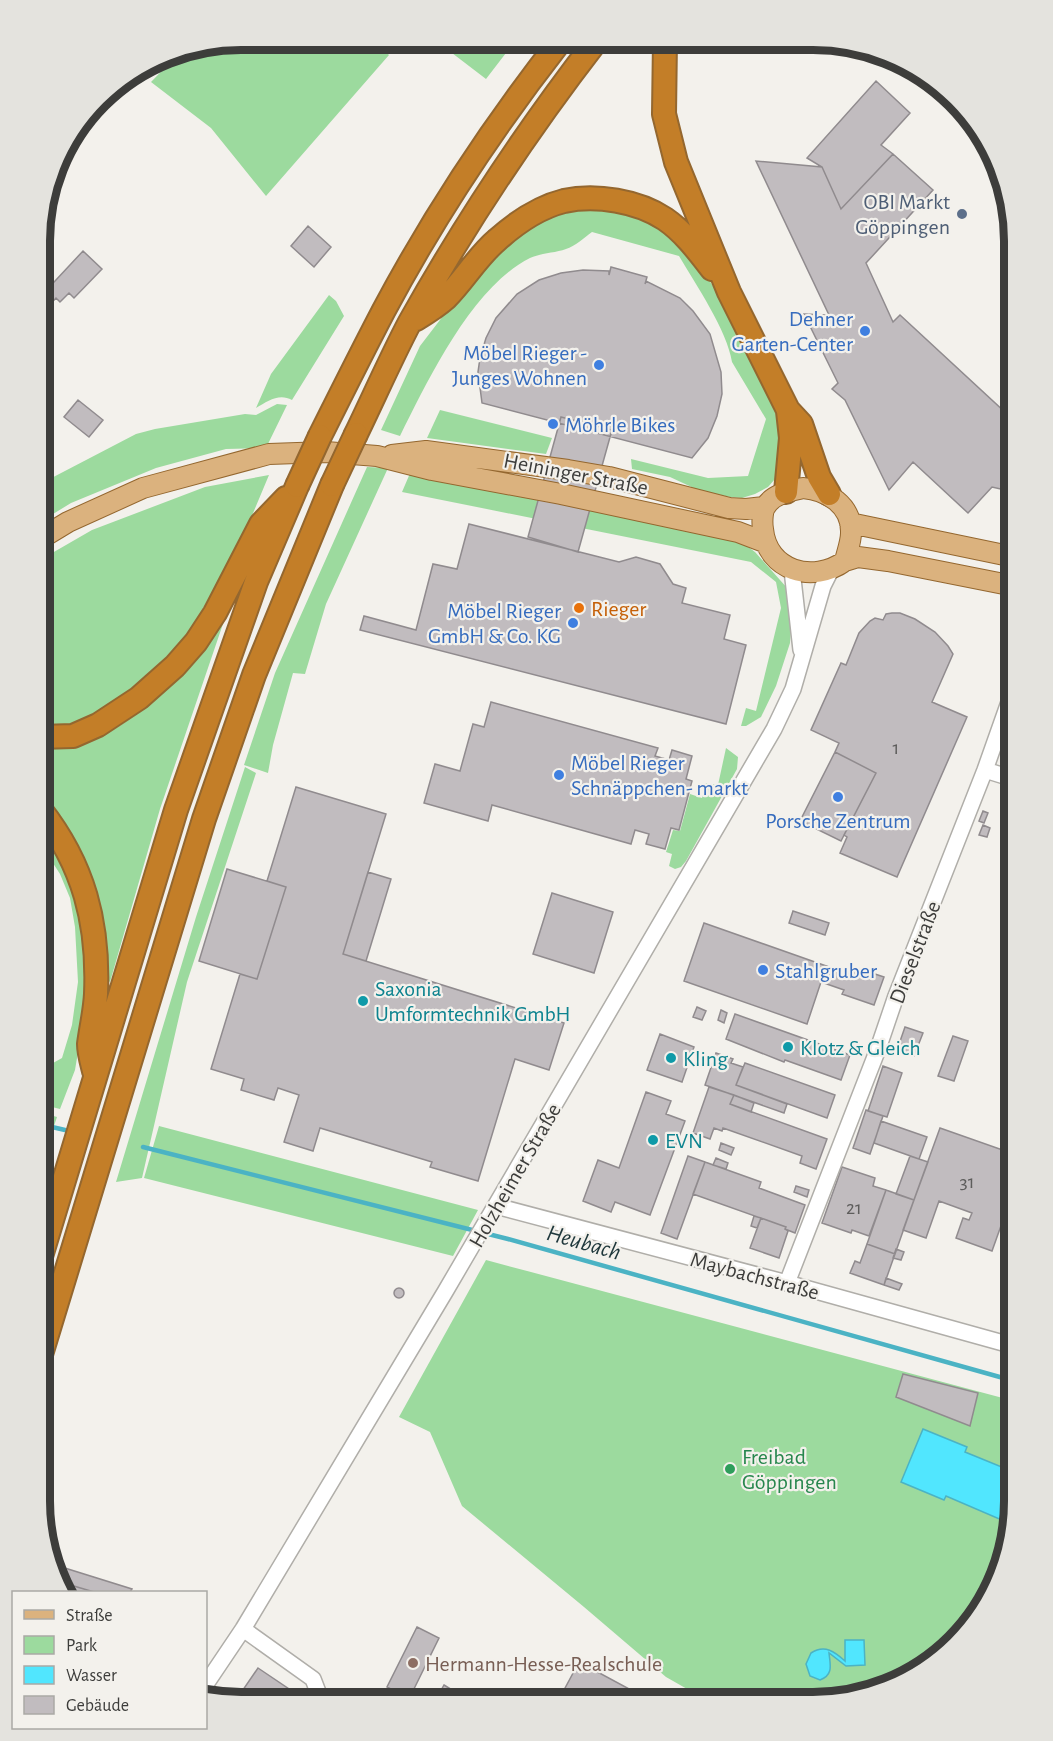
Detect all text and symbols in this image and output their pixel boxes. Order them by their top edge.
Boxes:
place label: OBI Markt Göppingen [855,191,950,238]
marker: OBI Markt Göppingen [955,207,969,221]
place label: Dehner Garten-Center [732,308,853,355]
marker: Dehner Garten-Center [858,324,872,338]
place label: Möbel Rieger - Junges Wohnen [452,342,587,389]
marker: Möbel Rieger - Junges Wohnen [592,358,606,372]
place label: Möhrle Bikes [565,414,675,436]
marker: Möhrle Bikes [546,417,560,431]
street label: Heininger Straße [502,449,650,499]
place label: Rieger [591,598,646,620]
place label: Möbel Rieger GmbH & Co. KG [428,600,561,647]
marker: Rieger [572,601,586,615]
marker: Möbel Rieger GmbH & Co. KG [566,616,580,630]
house number: 1 [893,738,899,758]
place label: Möbel Rieger Schnäppchen- markt [571,752,748,799]
marker: Möbel Rieger Schnäppchen- markt [552,768,566,782]
marker: Porsche Zentrum [831,790,845,804]
place label: Porsche Zentrum [765,810,911,832]
street label: Dieselstraße [885,898,945,1007]
place label: Stahlgruber [775,960,877,982]
marker: Stahlgruber [756,963,770,977]
place label: Saxonia Umformtechnik GmbH [375,978,570,1025]
marker: Saxonia Umformtechnik GmbH [356,994,370,1008]
place label: Klotz & Gleich [800,1037,921,1059]
marker: Klotz & Gleich [781,1040,795,1054]
place label: Kling [683,1048,728,1070]
marker: Kling [664,1051,678,1065]
street label: Holzheimer Straße [465,1100,565,1251]
place label: EVN [665,1130,703,1152]
marker: EVN [646,1133,660,1147]
house number: 31 [959,1172,975,1192]
house number: 21 [846,1198,862,1218]
water label: Heubach [544,1221,624,1265]
street label: Maybachstraße [688,1248,821,1304]
place label: Freibad Göppingen [742,1446,837,1493]
marker: Freibad Göppingen [723,1462,737,1476]
legend [12,1591,207,1729]
text: Straße [66,1607,112,1625]
text: Park [66,1637,98,1655]
place label: Hermann-Hesse-Realschule [425,1653,662,1675]
marker: Hermann-Hesse-Realschule [406,1656,420,1670]
text: Wasser [66,1667,117,1685]
text: Gebäude [66,1697,129,1715]

